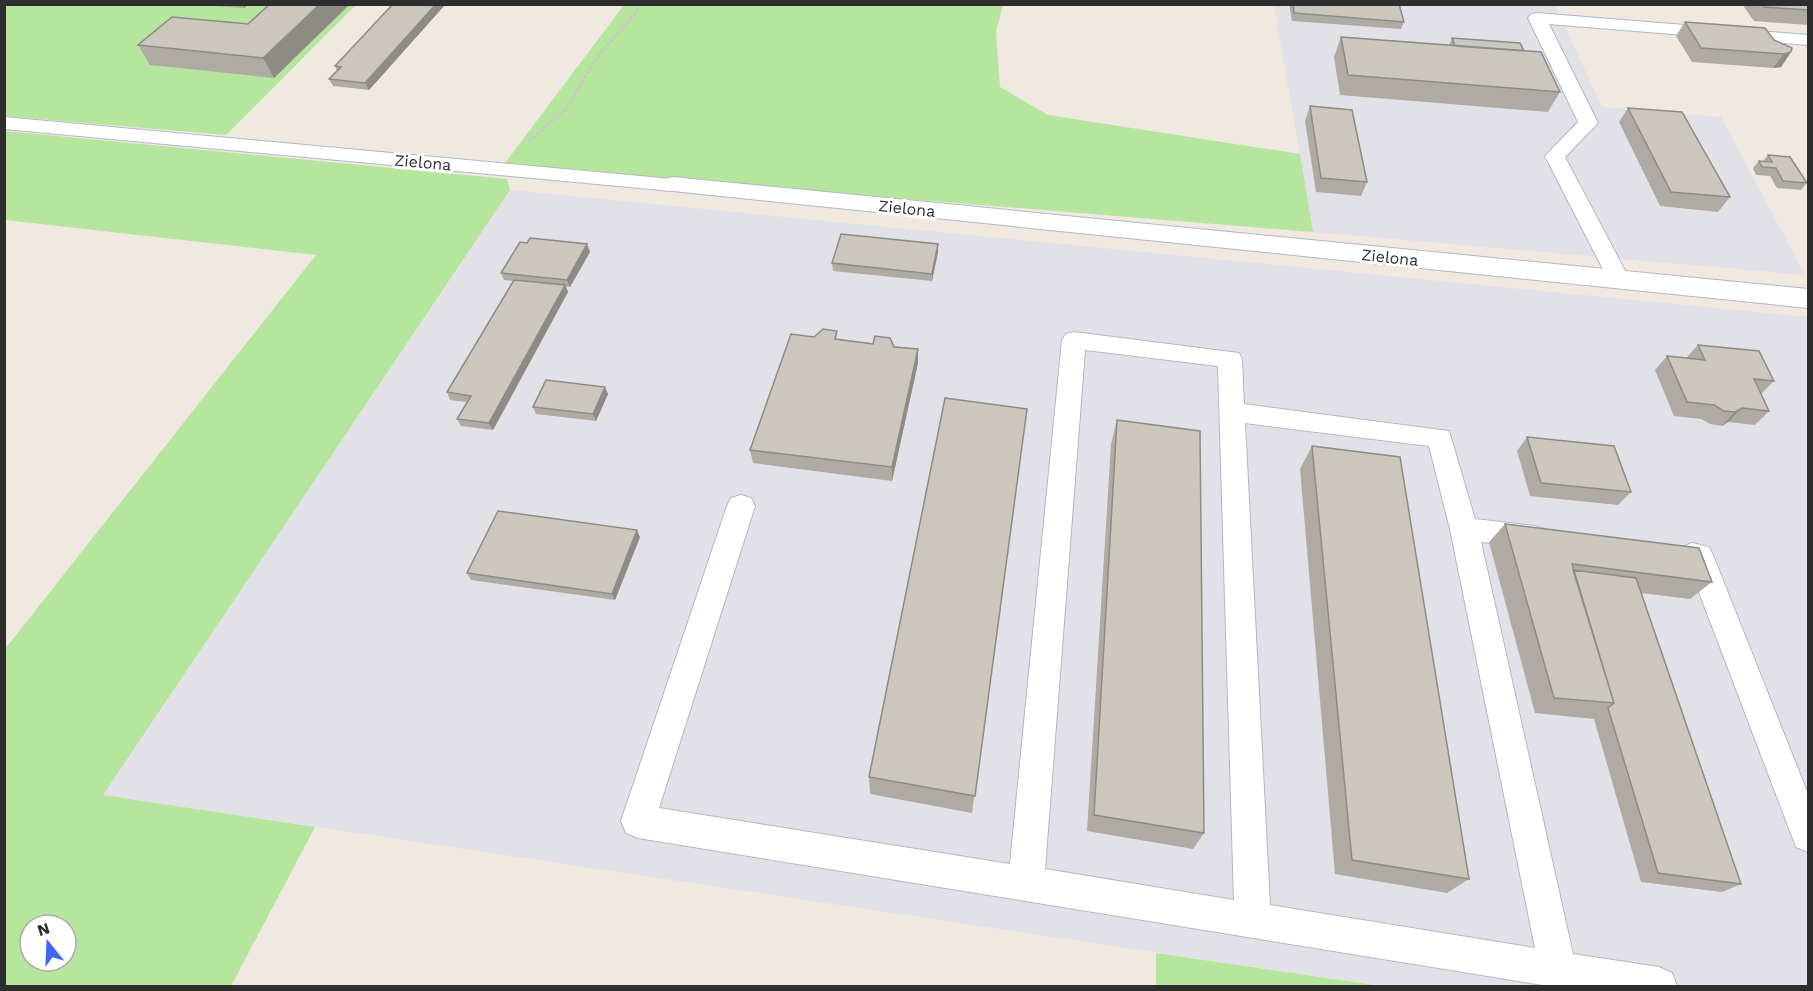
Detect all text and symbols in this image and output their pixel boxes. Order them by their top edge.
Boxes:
street label: Zielona [394,151,452,174]
street label: Zielona [878,196,936,221]
street label: Zielona [1361,245,1419,270]
north arrow [18,913,78,973]
text: N [35,918,52,940]

